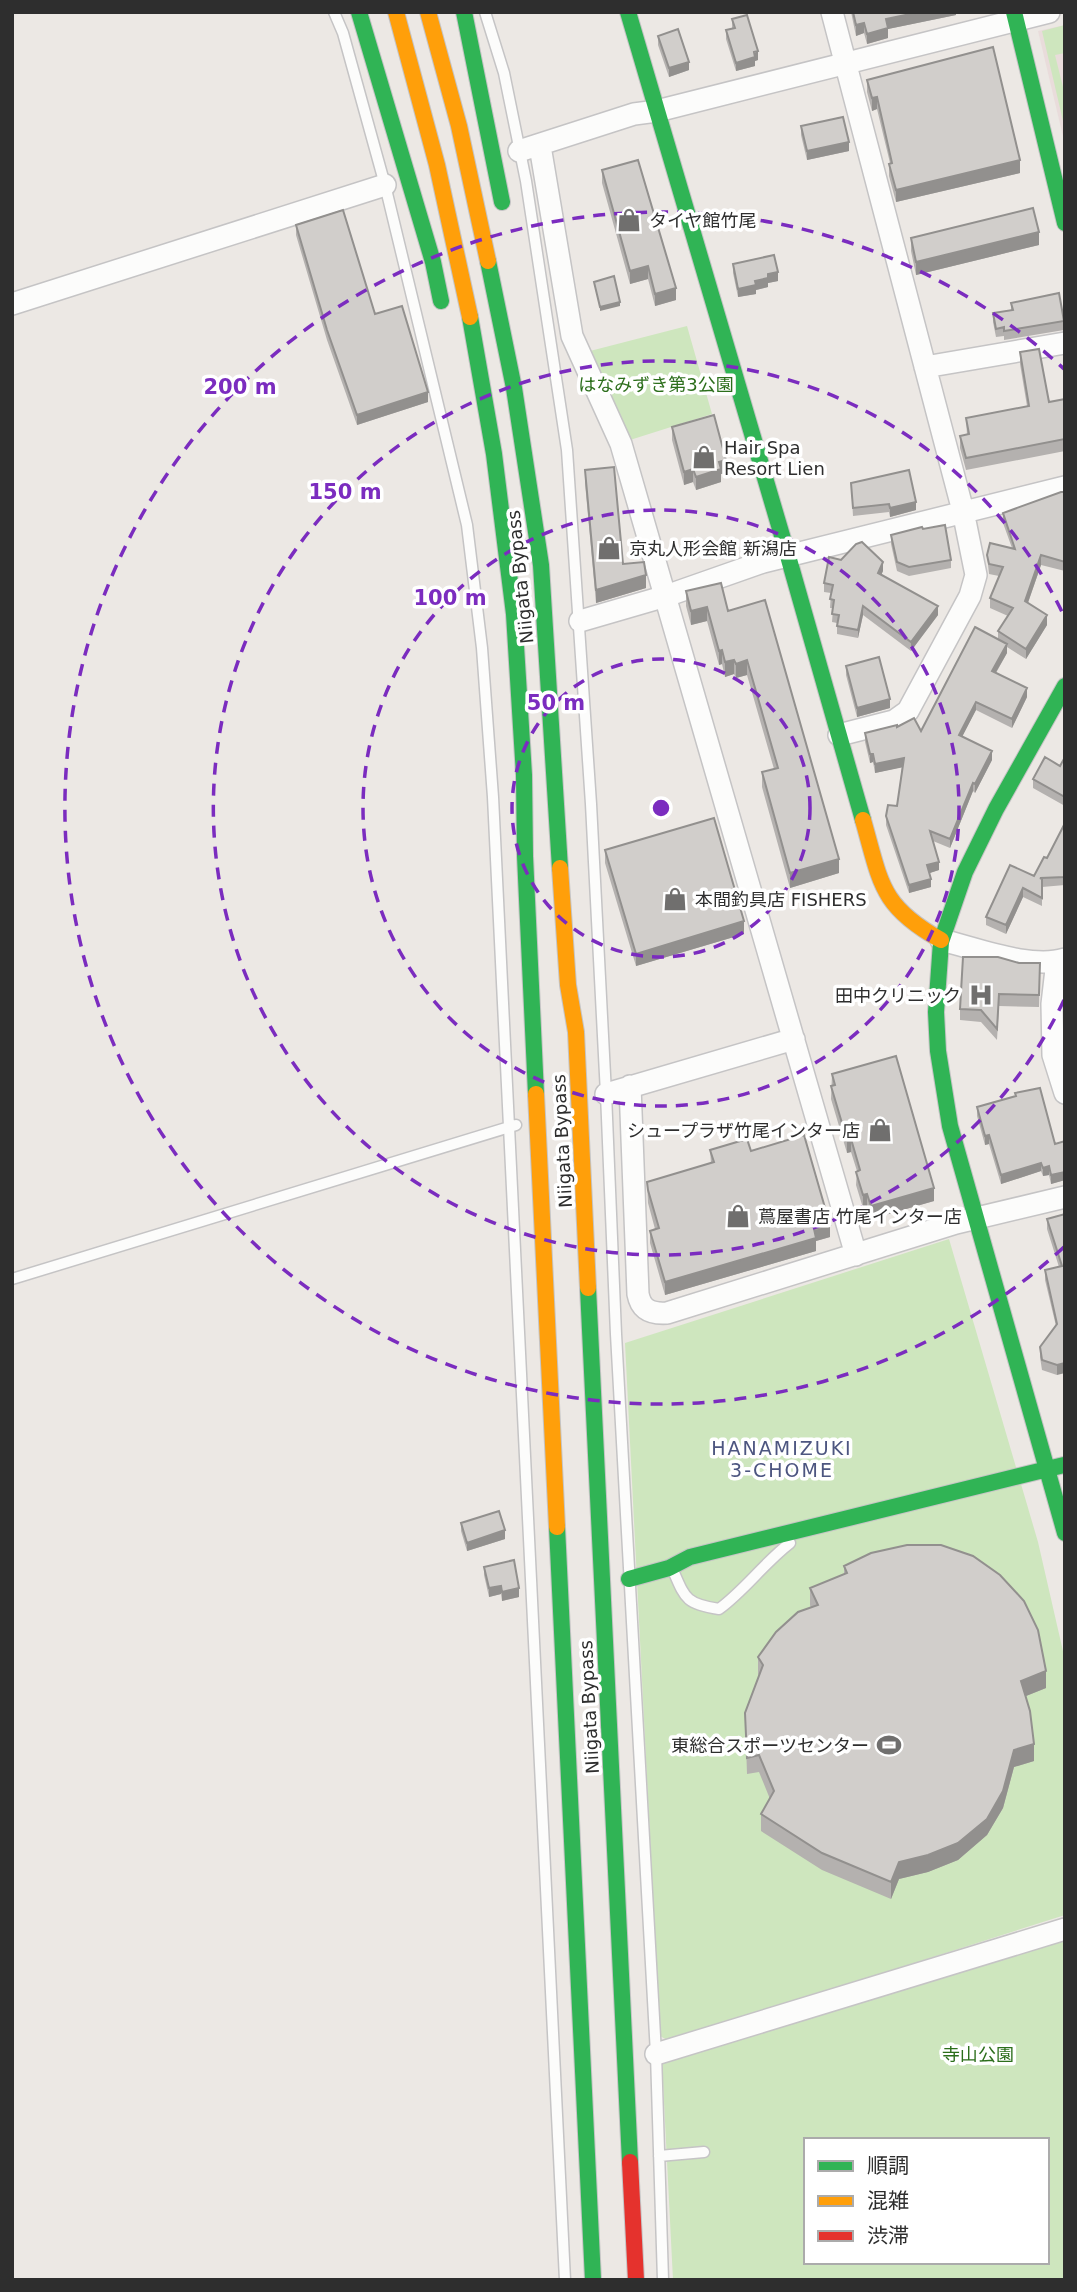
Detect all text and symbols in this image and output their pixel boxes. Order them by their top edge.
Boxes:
shop icon: タイヤ館竹尾 [615,206,643,234]
place label: タイヤ館竹尾 [649,210,756,231]
park label: はなみずき第3公園 [578,374,734,395]
text: 200 m [203,375,277,399]
place label: Hair Spa Resort Lien [724,437,825,479]
shop icon: Hair Spa Resort Lien [690,443,718,471]
text: 150 m [308,480,382,504]
street label: Niigata Bypass [503,509,537,645]
shop icon: 京丸人形会館 新潟店 [595,534,623,562]
place label: 京丸人形会館 新潟店 [629,538,797,559]
text: 100 m [413,586,487,610]
text: 50 m [527,691,585,715]
centre of rings [649,796,673,820]
shop icon: 本間釣具店 FISHERS [661,885,689,913]
place label: 本間釣具店 FISHERS [695,889,867,910]
hospital icon: 田中クリニック [967,981,995,1009]
place label: 田中クリニック [835,985,961,1006]
street label: Niigata Bypass [548,1074,576,1208]
shop icon: シュープラザ竹尾インター店 [866,1116,894,1144]
place label: シュープラザ竹尾インター店 [627,1120,860,1141]
shop icon: 蔦屋書店 竹尾インター店 [724,1202,752,1230]
place label: 蔦屋書店 竹尾インター店 [758,1206,962,1227]
district label: HANAMIZUKI 3-CHOME [711,1437,853,1481]
street label: Niigata Bypass [575,1640,603,1774]
sports icon: 東総合スポーツセンター [875,1731,903,1759]
place label: 東総合スポーツセンター [671,1735,869,1756]
park label: 寺山公園 [942,2044,1014,2065]
legend [804,2138,1049,2264]
text: 順調 [867,2154,909,2178]
text: 混雑 [867,2189,909,2213]
text: 渋滞 [867,2224,909,2248]

